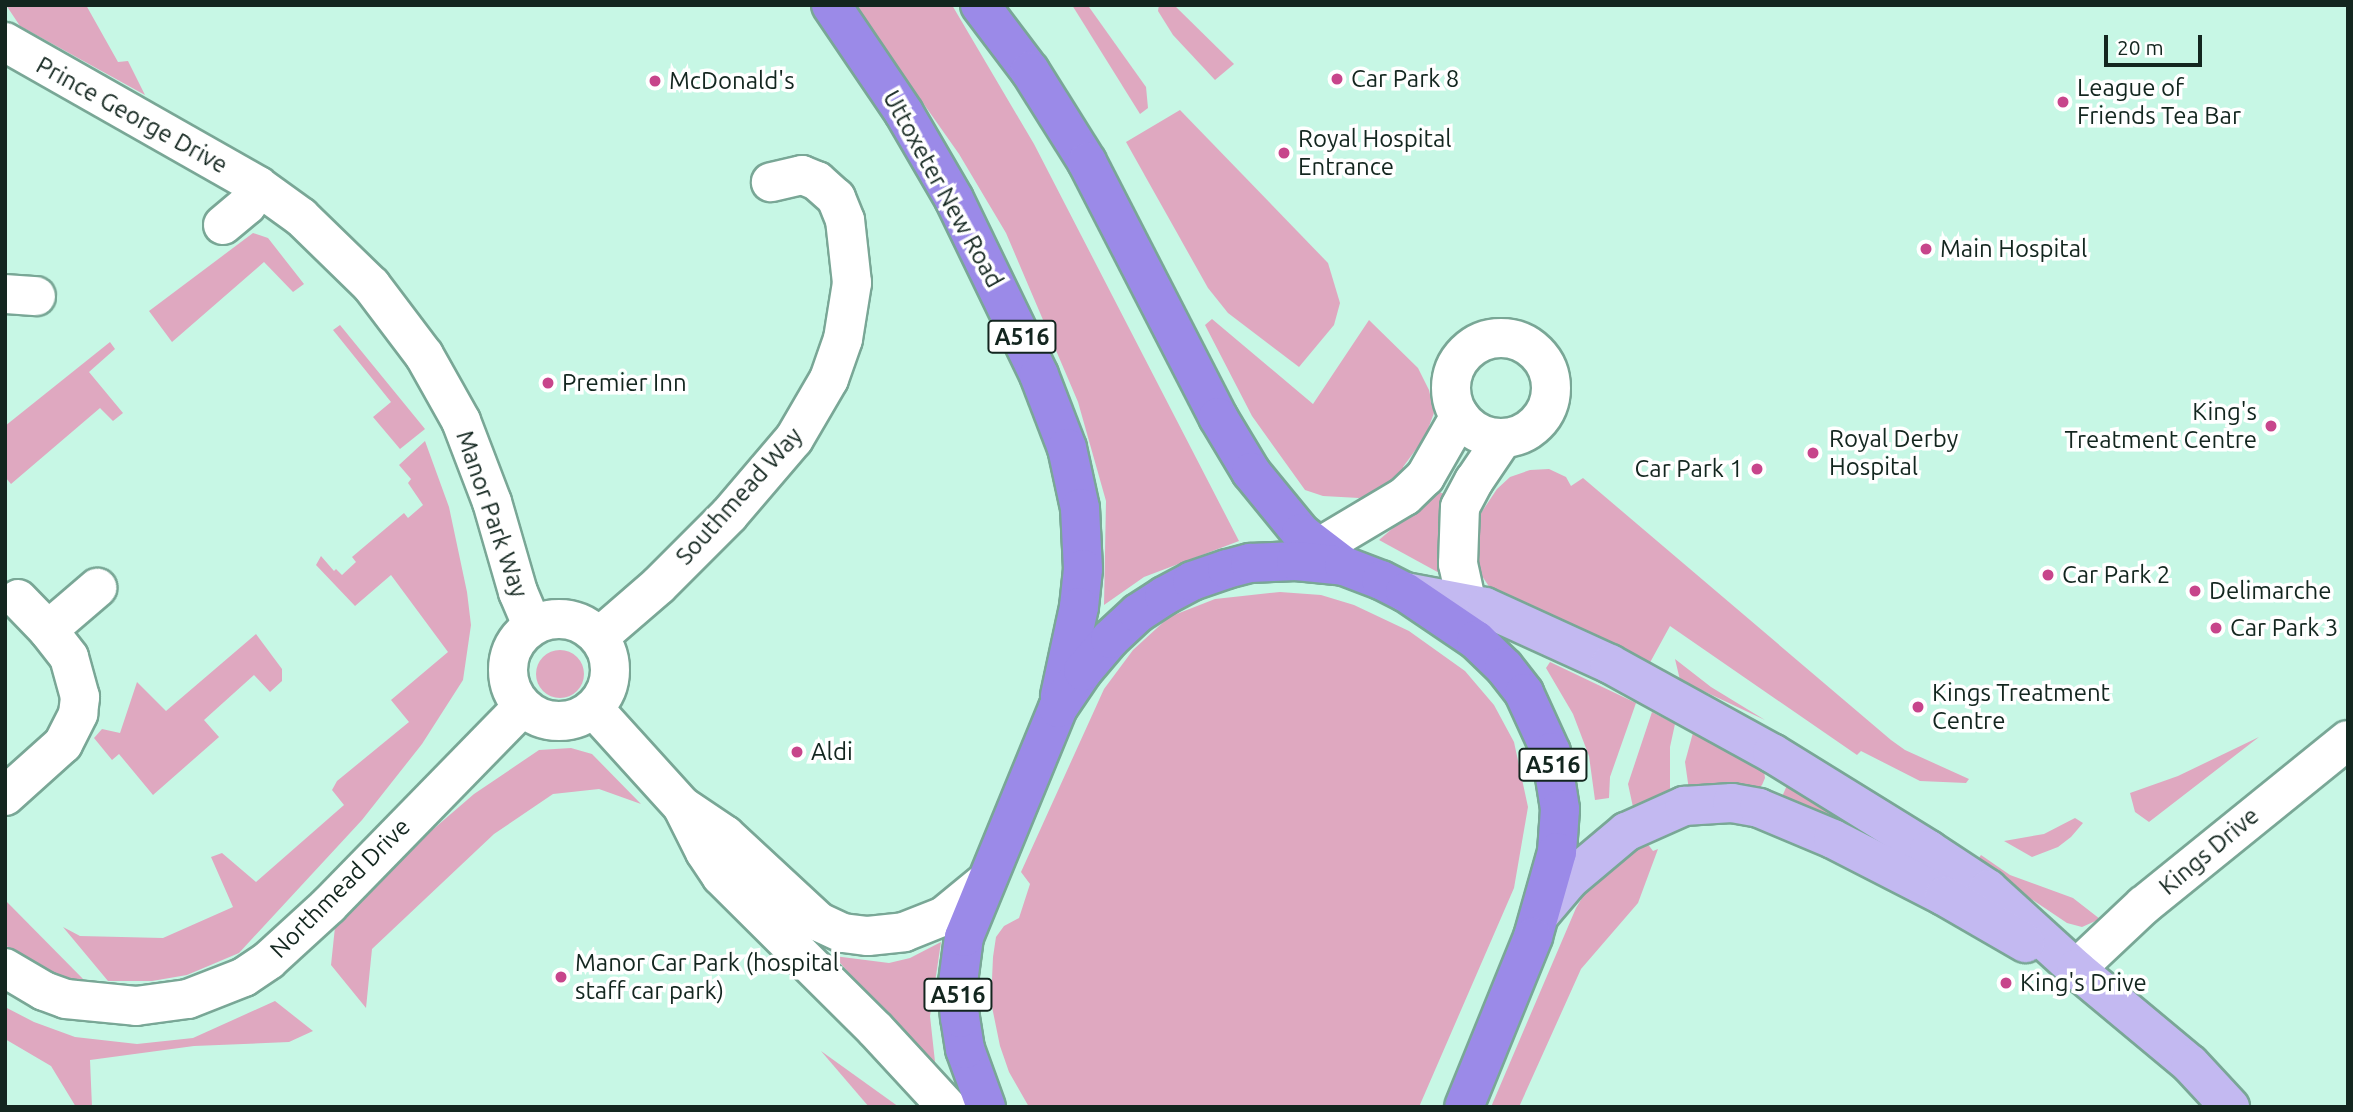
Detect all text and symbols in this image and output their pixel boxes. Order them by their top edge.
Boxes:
scale bar [2108,21,2206,65]
text: 20 m [2117,35,2164,59]
street label: Prince George Drive [31,50,233,180]
place label: Car Park 8 [1351,65,1459,93]
place label: McDonald's [669,67,795,95]
marker: Car Park 8 [1329,71,1345,87]
marker: McDonald's [647,73,663,89]
place label: League of Friends Tea Bar [2077,74,2241,130]
street label: Uttoxeter New Road [877,85,1009,293]
marker: League of Friends Tea Bar [2055,94,2071,110]
place label: Royal Hospital Entrance [1298,125,1452,181]
marker: Royal Hospital Entrance [1276,145,1292,161]
place label: Main Hospital [1940,235,2087,263]
marker: Main Hospital [1918,241,1934,257]
road number: A516 [987,318,1057,356]
place label: Premier Inn [562,369,687,397]
marker: Premier Inn [540,375,556,391]
place label: King's Treatment Centre [2064,398,2257,454]
marker: King's Treatment Centre [2263,418,2279,434]
street label: Southmead Way [670,421,808,571]
place label: Royal Derby Hospital [1829,425,1958,481]
street label: Manor Park Way [450,427,534,601]
marker: Royal Derby Hospital [1803,443,1823,463]
place label: Car Park 1 [1635,455,1743,483]
marker: Car Park 1 [1749,461,1765,477]
place label: Car Park 2 [2062,561,2170,589]
marker: Car Park 2 [2040,567,2056,583]
place label: Delimarche [2209,577,2332,605]
marker: Delimarche [2187,583,2203,599]
place label: Car Park 3 [2230,614,2338,642]
marker: Car Park 3 [2208,620,2224,636]
place label: Kings Treatment Centre [1932,679,2110,735]
marker: Kings Treatment Centre [1910,699,1926,715]
place label: Aldi [811,738,853,766]
marker: Aldi [789,744,805,760]
road number: A516 [1518,746,1588,785]
street label: Kings Drive [2153,801,2265,901]
street label: Northmead Drive [264,812,416,964]
place label: Manor Car Park (hospital staff car park) [575,949,839,1005]
marker: Manor Car Park (hospital staff car park) [553,969,569,985]
place label: King's Drive [2020,969,2147,997]
marker: King's Drive [1998,975,2014,991]
road number: A516 [923,976,993,1014]

